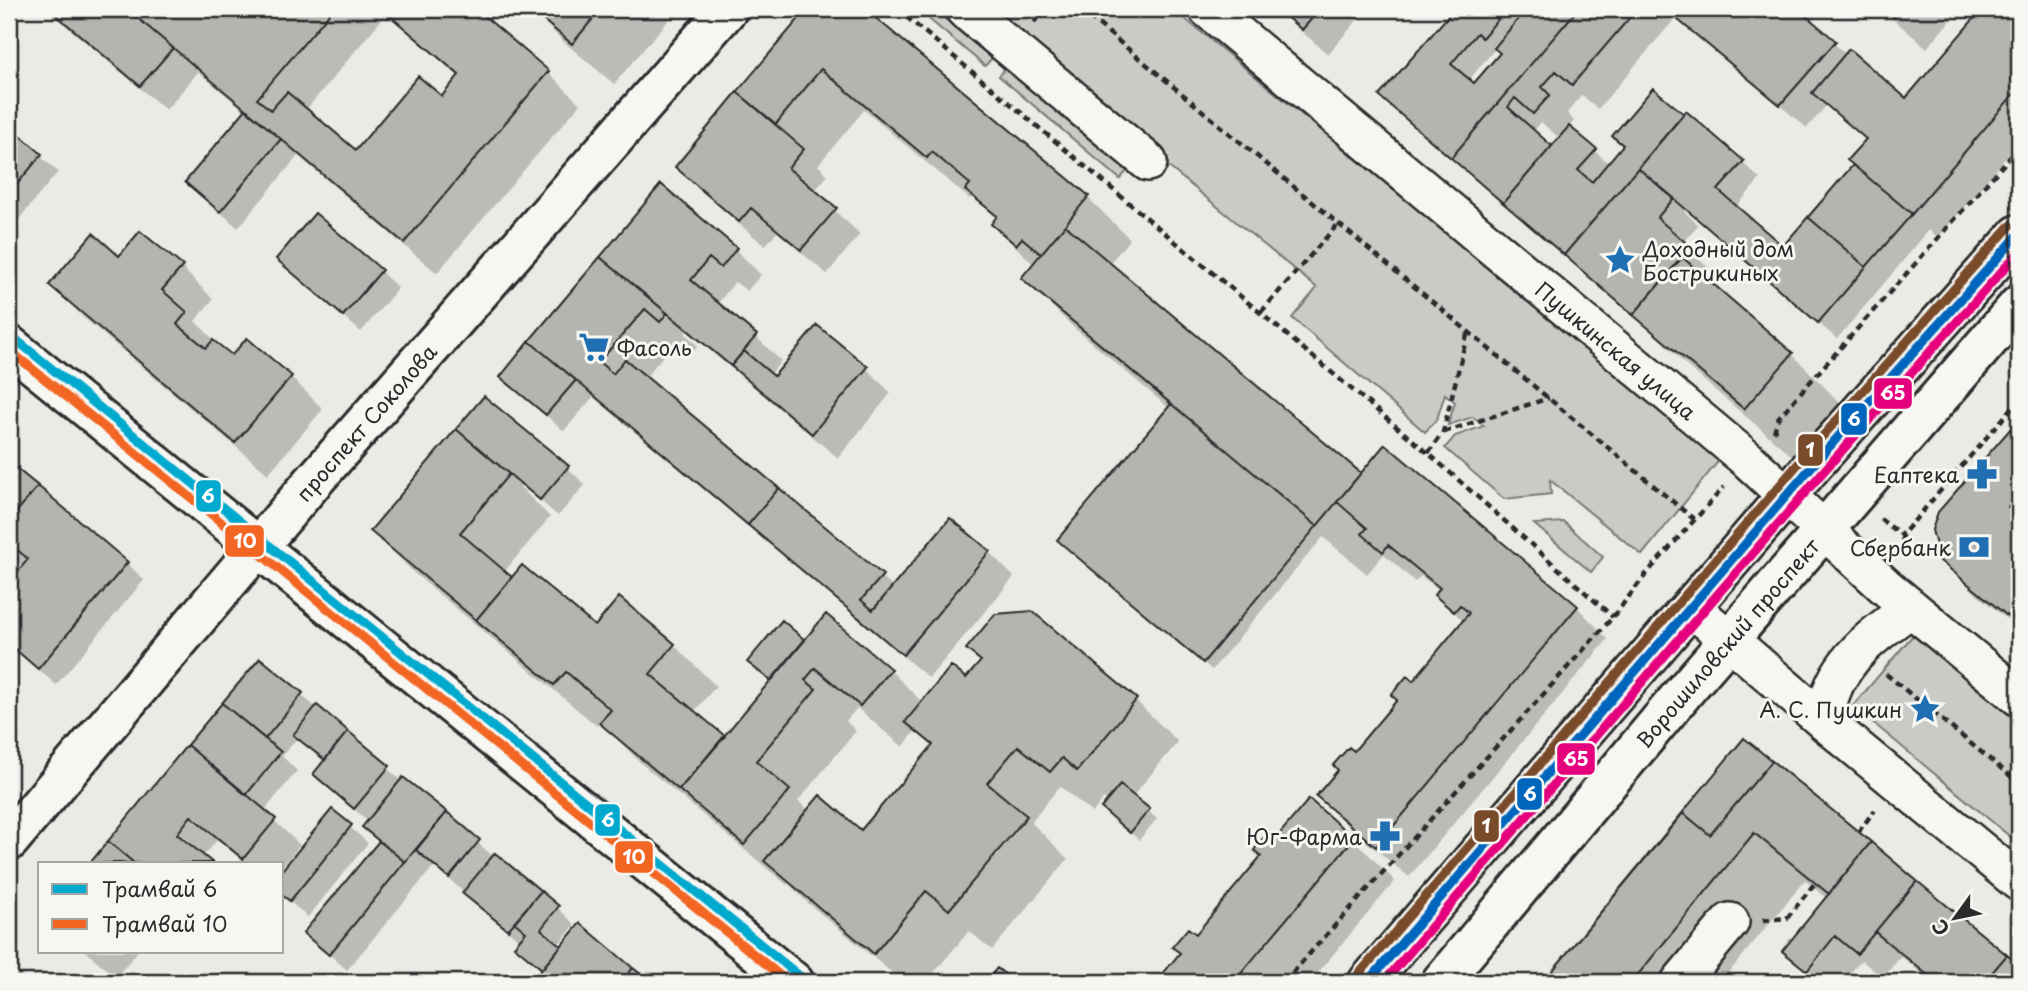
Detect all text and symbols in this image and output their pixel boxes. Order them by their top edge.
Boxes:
place label: Доходный дом Бострикиных [1642,232,1794,288]
place icon: Доходный дом Бострикиных [1603,243,1637,277]
street label: Пушкинская улица [1529,273,1704,427]
supermarket icon: Фасоль [577,330,611,364]
place label: Фасоль [617,331,692,363]
street label: проспект Соколова [287,336,444,508]
line badge: 65 [1873,377,1913,410]
text: 65 [1880,378,1906,406]
line badge: 6 [1840,402,1868,436]
text: 6 [1847,404,1861,432]
line badge: 1 [1797,433,1824,467]
text: 1 [1805,435,1815,463]
pharmacy icon: Еаптека [1965,457,1999,491]
place label: Еаптека [1874,458,1959,490]
line badge: 6 [195,479,222,513]
text: 6 [201,481,215,509]
line badge: 10 [224,524,265,558]
text: 10 [233,526,257,554]
street label: Ворошиловский проспект [1628,530,1827,754]
bank icon: Сбербанк [1957,530,1991,564]
place label: Сбербанк [1850,531,1952,563]
place icon: А. С. Пушкин [1908,692,1942,726]
place label: А. С. Пушкин [1759,693,1902,725]
line badge: 65 [1556,742,1596,776]
text: 65 [1563,744,1589,772]
line badge: 6 [1516,777,1543,811]
text: 6 [1523,779,1537,807]
line badge: 6 [594,803,621,837]
text: 6 [601,805,615,833]
line badge: 1 [1473,809,1500,843]
text: 1 [1481,811,1491,839]
pharmacy icon: Юг-Фарма [1368,819,1402,853]
place label: Юг-Фарма [1246,820,1362,852]
line badge: 10 [614,840,654,874]
text: 10 [622,842,646,870]
legend [38,862,284,953]
text: Трамвай 6 [102,872,217,904]
north arrow [1920,883,1990,953]
text: Трамвай 10 [102,907,227,939]
text: С [1924,914,1956,941]

